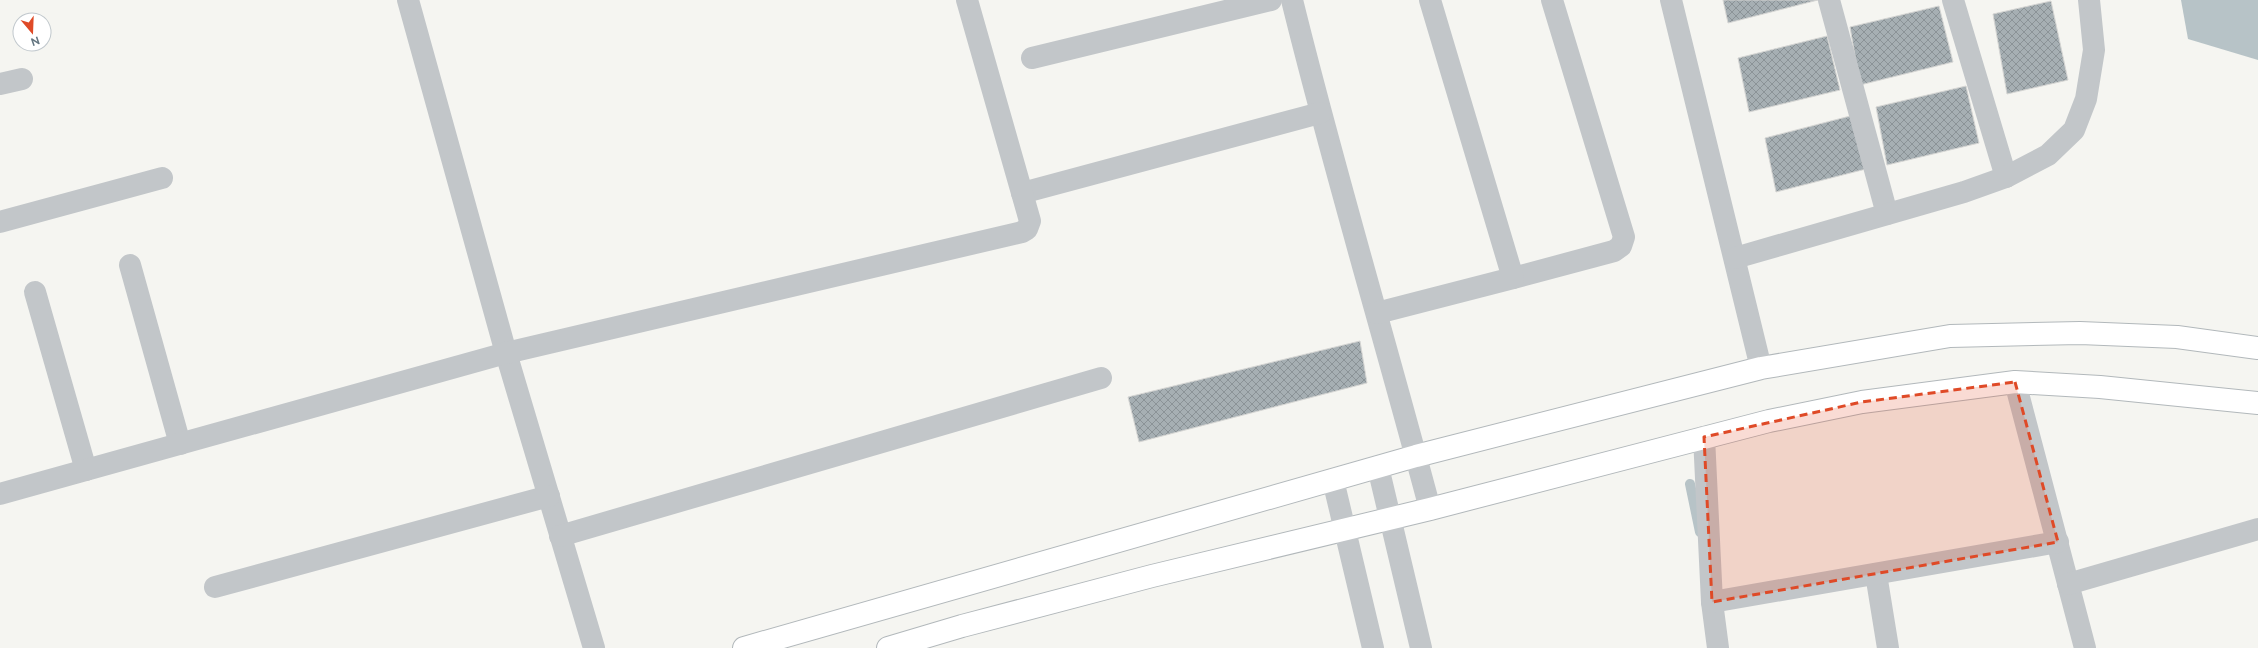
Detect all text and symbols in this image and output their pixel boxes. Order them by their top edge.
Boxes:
north arrow [12,12,52,52]
text: N [29,33,41,48]

